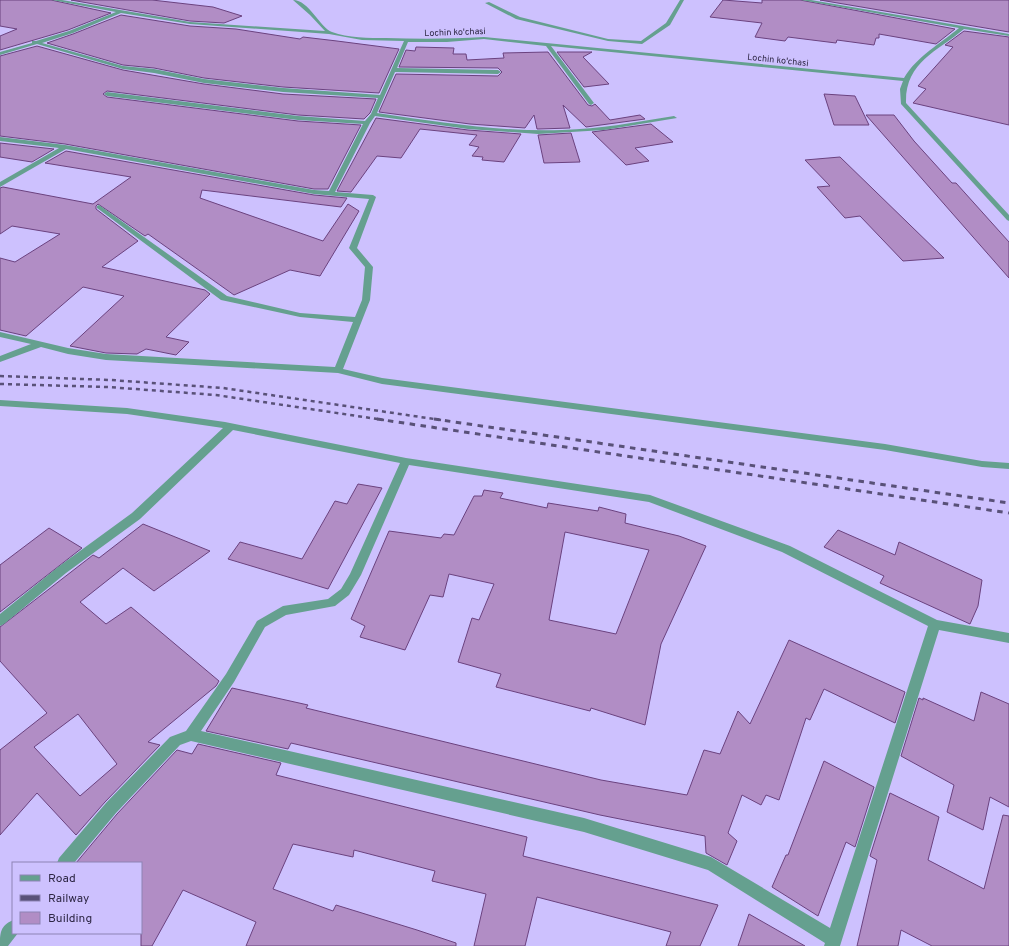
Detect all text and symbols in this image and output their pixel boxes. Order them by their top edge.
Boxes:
street label: Lochin ko'chasi [424,26,486,39]
street label: Lochin ko'chasi [747,52,809,69]
legend [12,862,142,934]
text: Road [48,871,76,887]
text: Railway [48,891,89,907]
text: Building [48,911,92,927]

